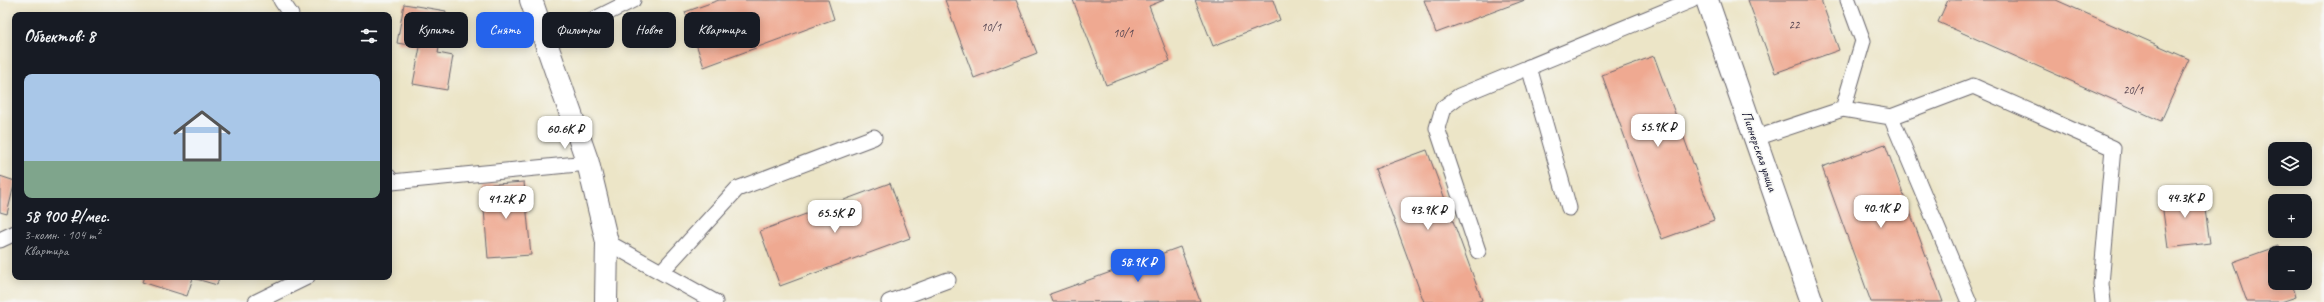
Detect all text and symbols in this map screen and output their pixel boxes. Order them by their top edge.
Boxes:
chip: Купить [404,12,468,48]
chip: Снять [476,12,534,48]
chip: Фильтры [542,12,614,48]
chip: Новое [622,12,676,48]
chip: Квартира [684,12,760,48]
house number: 22 [1789,17,1801,33]
house number: 10/1 [981,19,1002,35]
icon: filters [358,25,380,47]
house number: 10/1 [1113,25,1134,41]
text: Объектов: 8 [24,26,95,47]
house number: 20/1 [2123,82,2144,98]
icon: home [166,100,238,172]
street label: Пионерская улица [1738,109,1782,195]
pin: 55.9K ₽ [1621,114,1695,148]
pin: 60.6K ₽ [528,116,602,150]
text: 55.9K ₽ [1640,119,1676,135]
text: 60.6K ₽ [546,121,584,137]
map controls [2268,142,2312,290]
button: layers [2268,142,2312,186]
pin: 44.3K ₽ [2148,185,2222,219]
pin: 41.2K ₽ [469,186,543,220]
text: 44.3K ₽ [2167,190,2203,206]
text: 41.2K ₽ [488,191,524,207]
button: + [2268,194,2312,238]
pin: 40.1K ₽ [1844,195,1918,229]
pin: 43.9K ₽ [1391,197,1465,231]
pin: 65.5K ₽ [798,200,872,234]
text: 40.1K ₽ [1863,200,1899,216]
text: 43.9K ₽ [1410,202,1446,218]
text: 65.5K ₽ [817,205,853,221]
text: 58 900 ₽/мес. [24,206,109,227]
text: 3-комн. · 104 m² [24,227,100,243]
text: Квартира [24,243,68,259]
button: − [2268,246,2312,290]
pin: 58.9K ₽ [1101,249,1175,283]
text: 58.9K ₽ [1120,254,1156,270]

